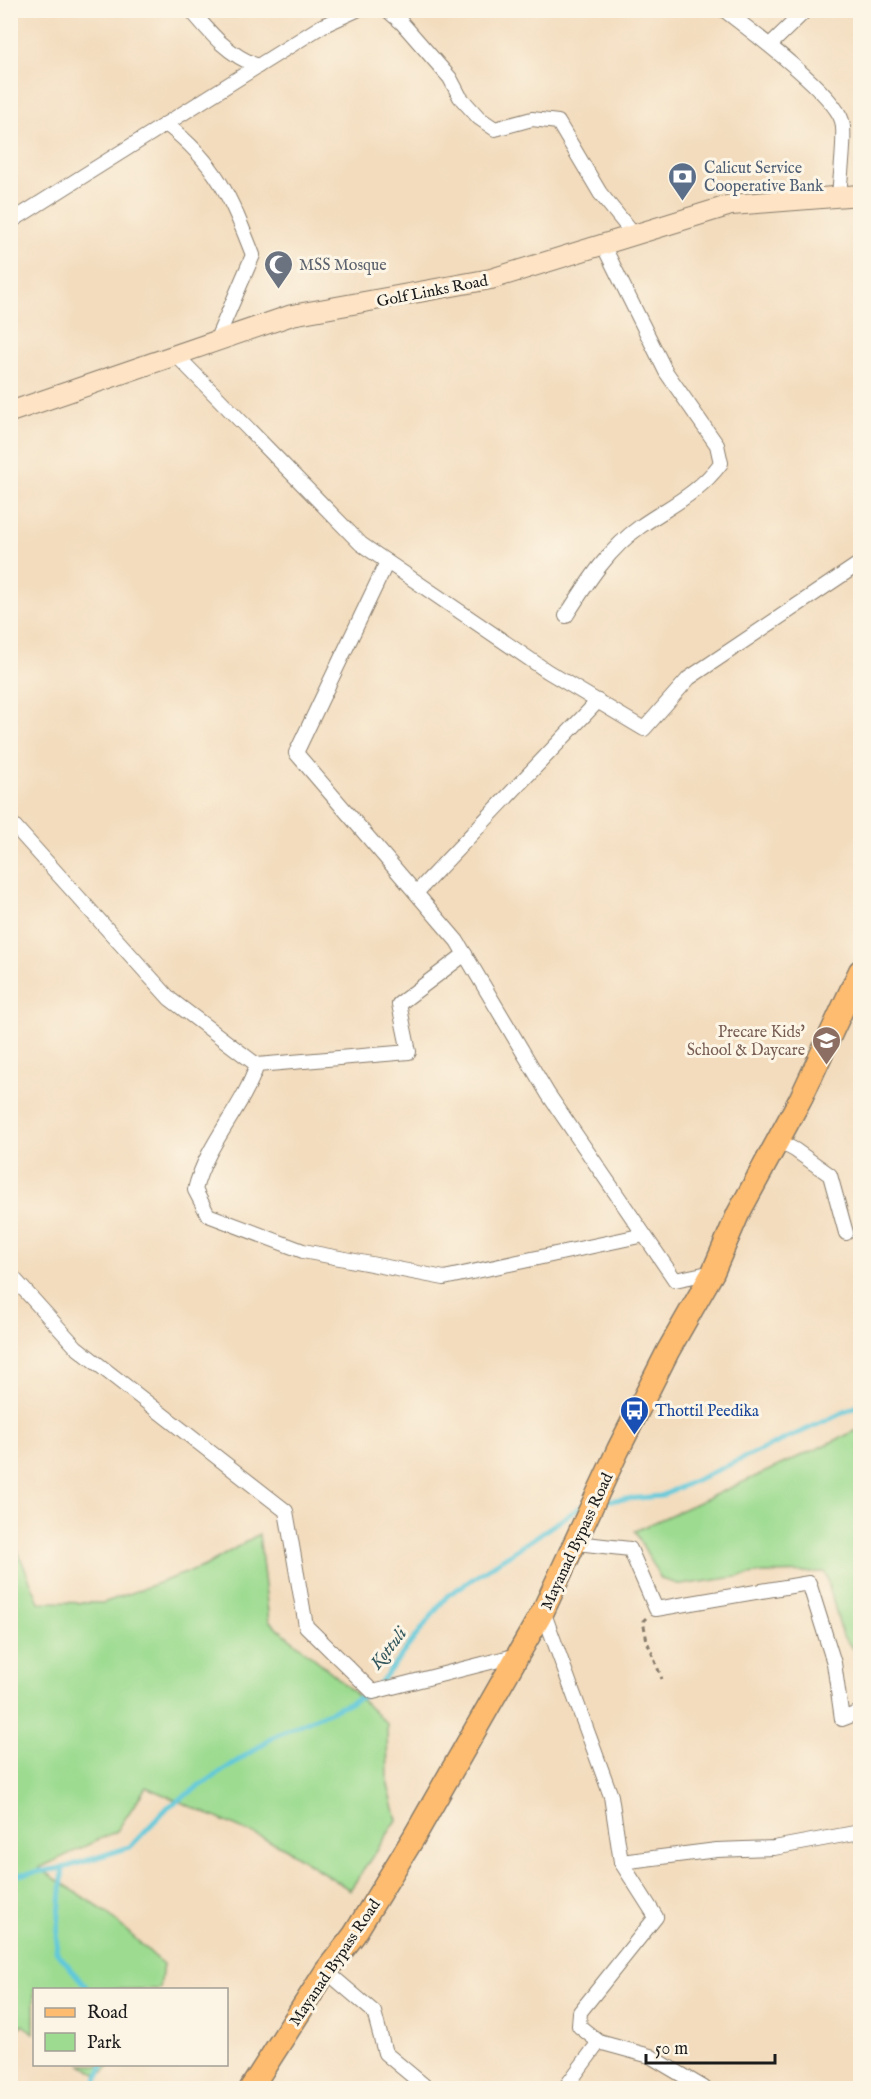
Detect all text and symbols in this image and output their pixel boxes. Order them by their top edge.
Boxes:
place label: Calicut Service Cooperative Bank [704,159,824,197]
bank icon: Calicut Service Cooperative Bank [667,160,699,202]
mosque icon: MSS Mosque [262,248,294,290]
place label: MSS Mosque [299,256,387,276]
street label: Golf Links Road [375,271,490,313]
place label: Precare Kids' School & Daycare [687,1023,805,1061]
school or university icon: Precare Kids' School & Daycare [810,1024,842,1066]
bus stop icon: Thottil Peedika [618,1394,650,1436]
place label: Thottil Peedika [655,1402,759,1422]
street label: Mayanad Bypass Road [537,1470,619,1614]
water label: Kottuli [365,1622,414,1675]
street label: Mayanad Bypass Road [286,1895,386,2030]
legend [33,1988,228,2066]
text: Road [87,2002,128,2025]
scale bar [646,2027,775,2065]
text: Park [87,2032,122,2055]
text: 50 m [655,2038,688,2061]

